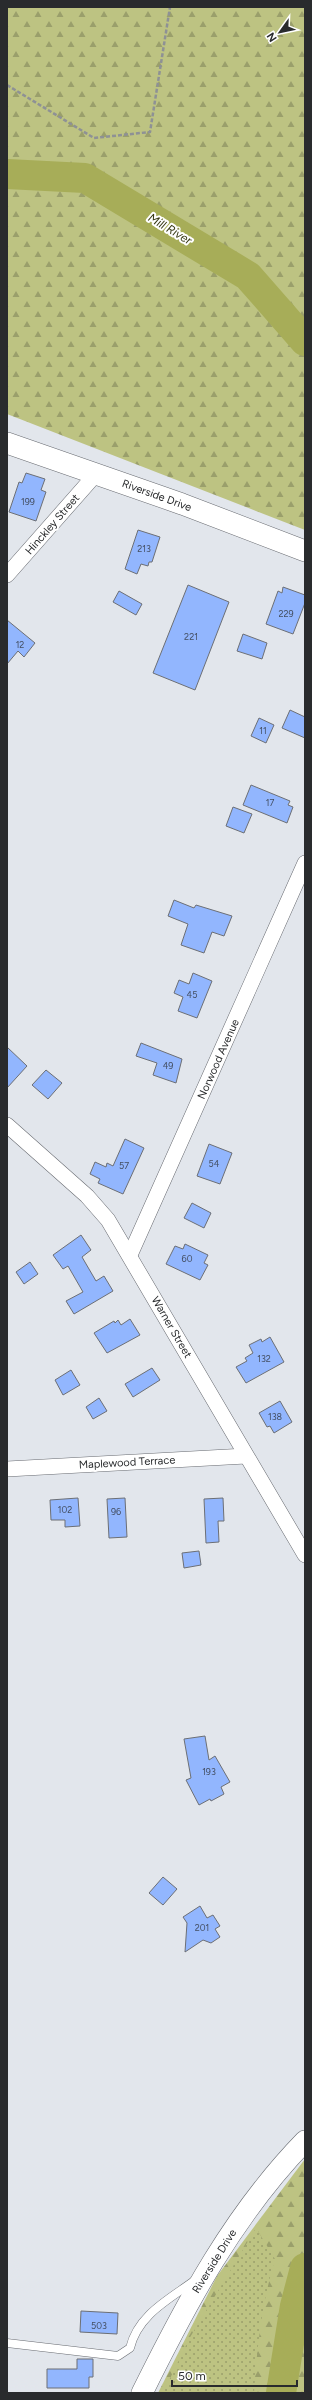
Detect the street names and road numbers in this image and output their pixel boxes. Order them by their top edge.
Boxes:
street label: Riverside Drive [120,477,193,514]
street label: Hinckley Street [23,491,82,557]
street label: Norwood Avenue [195,1017,242,1101]
street label: Warner Street [149,1294,194,1360]
street label: Maplewood Terrace [78,1453,176,1472]
street label: Riverside Drive [190,2227,239,2296]

